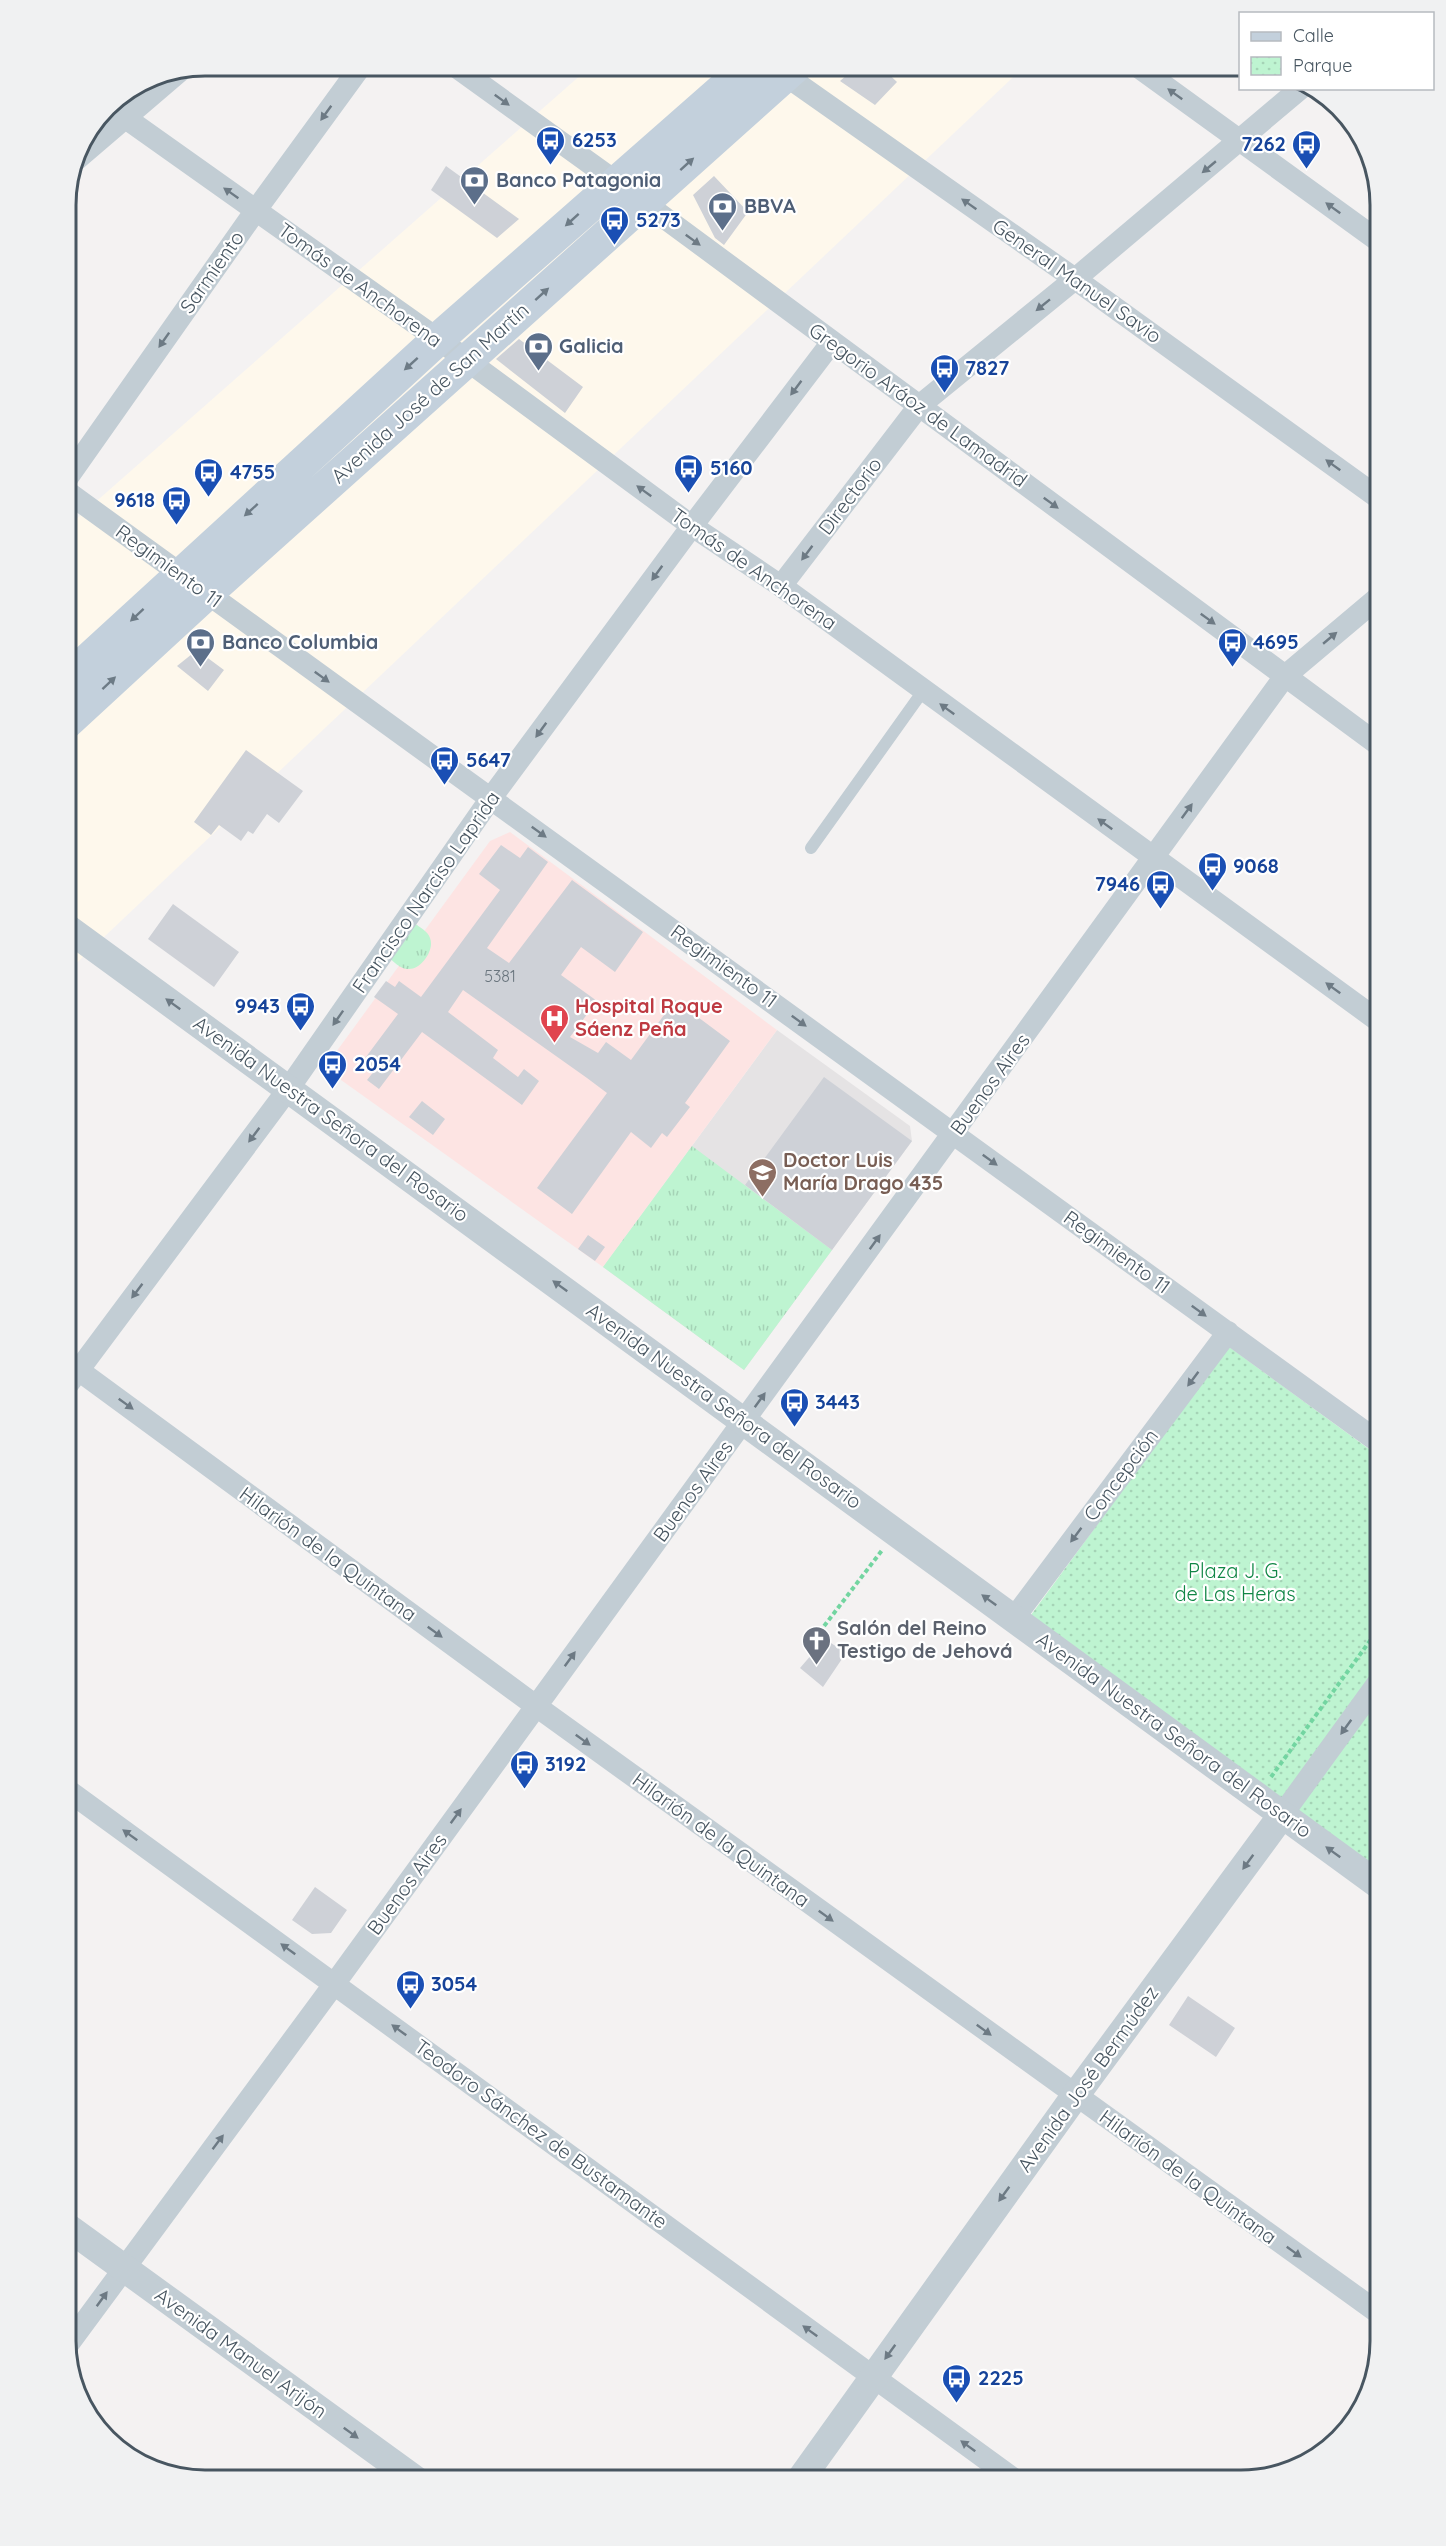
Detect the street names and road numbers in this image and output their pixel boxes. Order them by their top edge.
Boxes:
street label: General Manuel Savio [988,213,1167,348]
street label: Tomás de Anchorena [274,217,447,352]
street label: Sarmiento [174,226,249,318]
street label: Avenida José de San Martín [326,297,534,488]
street label: Gregorio Aráoz de Lamadrid [804,317,1032,492]
street label: Directorio [812,452,887,539]
street label: Tomás de Anchorena [667,502,842,635]
street label: Regimiento 11 [111,519,227,613]
street label: Francisco Narciso Laprida [346,786,505,998]
street label: Regimiento 11 [666,919,782,1013]
street label: Avenida Nuestra Señora del Rosario [189,1010,474,1227]
street label: Buenos Aires [944,1028,1035,1139]
street label: Regimiento 11 [1059,1205,1175,1299]
street label: Avenida Nuestra Señora del Rosario [582,1297,867,1514]
street label: Concepción [1078,1424,1163,1526]
street label: Buenos Aires [647,1435,738,1546]
street label: Hilarión de la Quintana [235,1481,422,1626]
street label: Avenida Nuestra Señora del Rosario [1032,1626,1317,1843]
street label: Hilarión de la Quintana [628,1767,815,1912]
street label: Buenos Aires [361,1828,452,1939]
street label: Avenida José Bermúdez [1012,1981,1164,2177]
street label: Teodoro Sánchez de Bustamante [410,2033,673,2234]
street label: Hilarión de la Quintana [1095,2104,1282,2249]
street label: Avenida Manuel Arijón [150,2282,332,2423]

